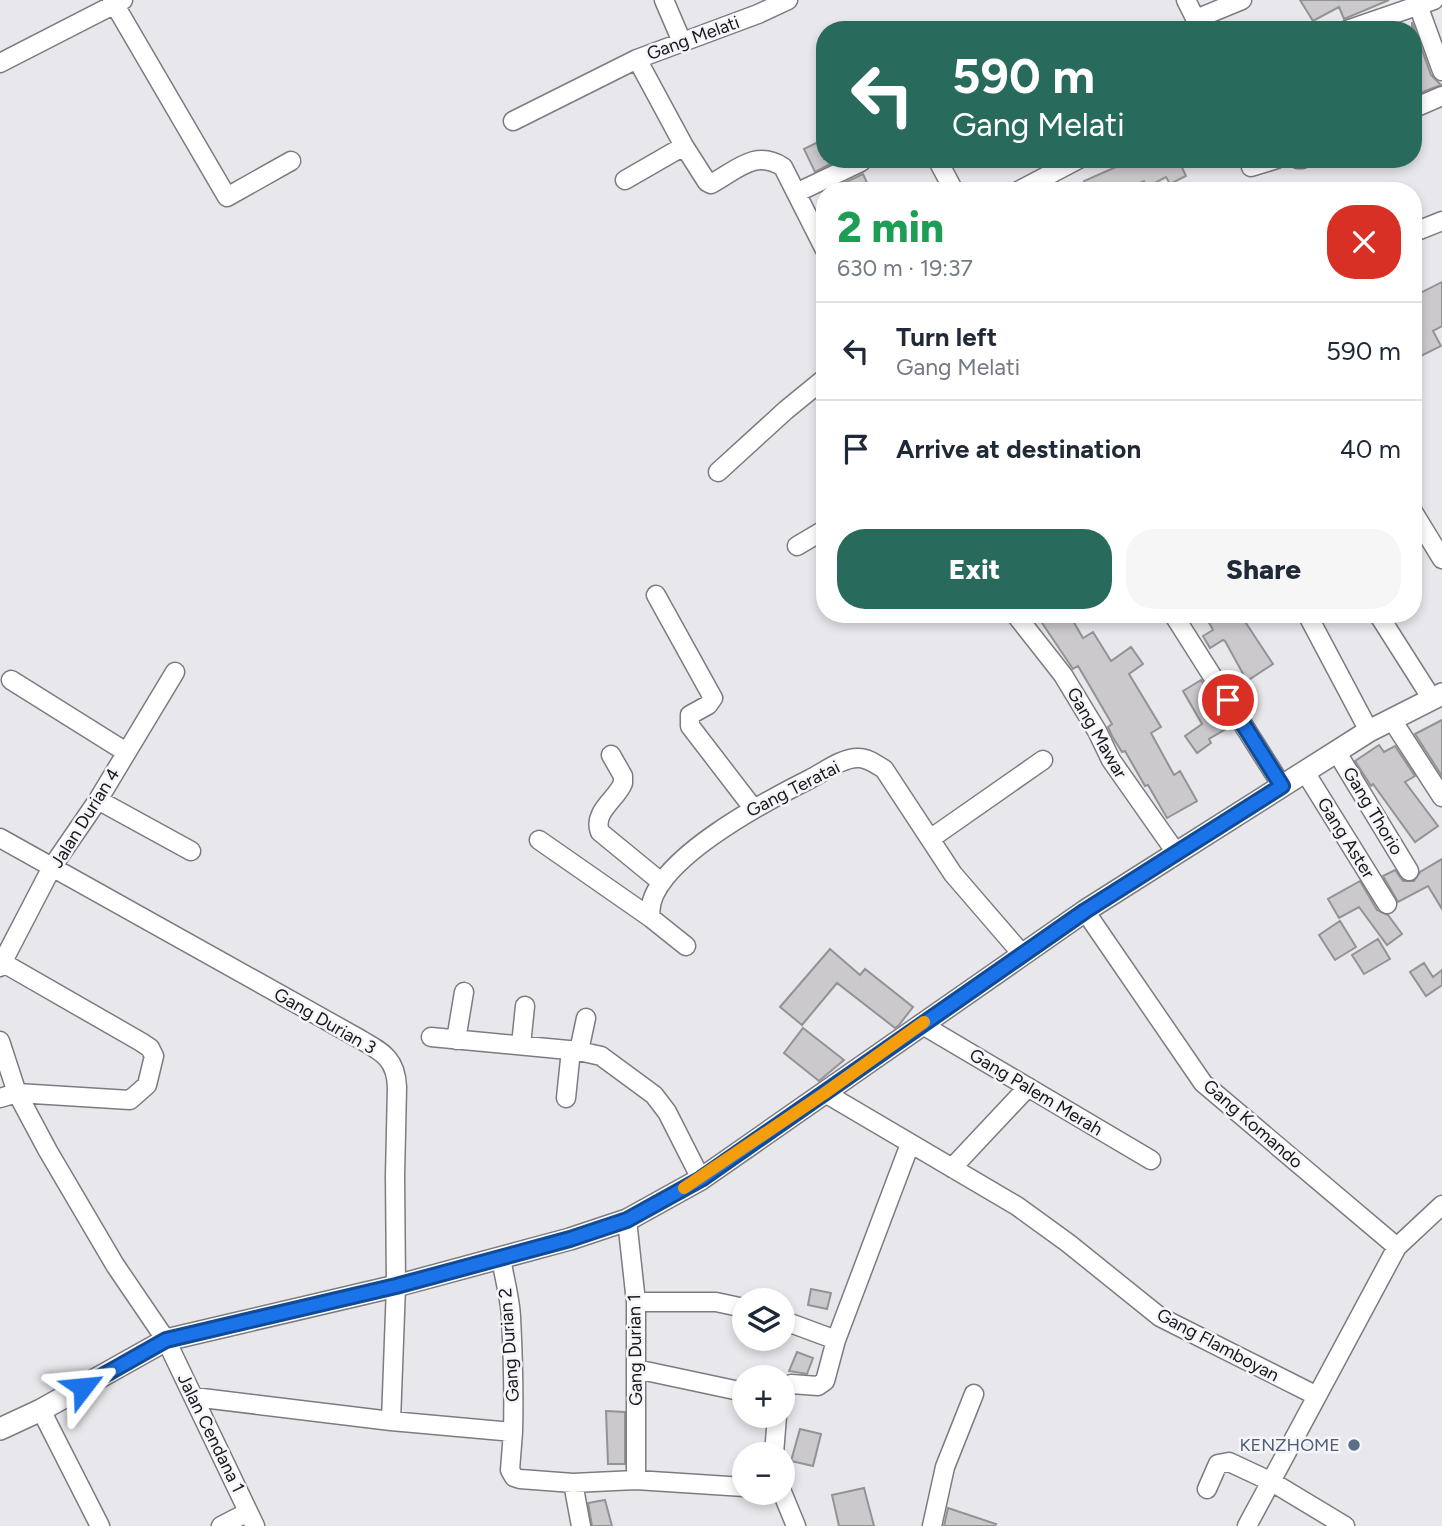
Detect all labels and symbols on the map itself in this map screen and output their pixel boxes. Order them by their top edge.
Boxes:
street label: Gang Melati [644,11,742,65]
pin [1198,670,1258,730]
street label: Gang Mawar [1062,684,1132,782]
street label: Gang Teratai [743,756,843,822]
street label: Gang Thorio [1338,763,1408,859]
street label: Jalan Durian 4 [46,764,124,872]
street label: Gang Aster [1313,794,1379,882]
street label: Gang Durian 3 [270,983,380,1059]
street label: Gang Palem Merah [966,1044,1106,1140]
street label: Gang Komando [1199,1075,1307,1173]
street label: Gang Durian 2 [494,1287,524,1403]
street label: Gang Durian 1 [623,1294,647,1406]
street label: Gang Flamboyan [1153,1304,1283,1386]
position arrow [46,1350,120,1424]
street label: Jalan Cendana 1 [173,1370,249,1496]
place label: KENZHOME [1240,1434,1340,1456]
marker: KENZHOME [1346,1437,1362,1453]

